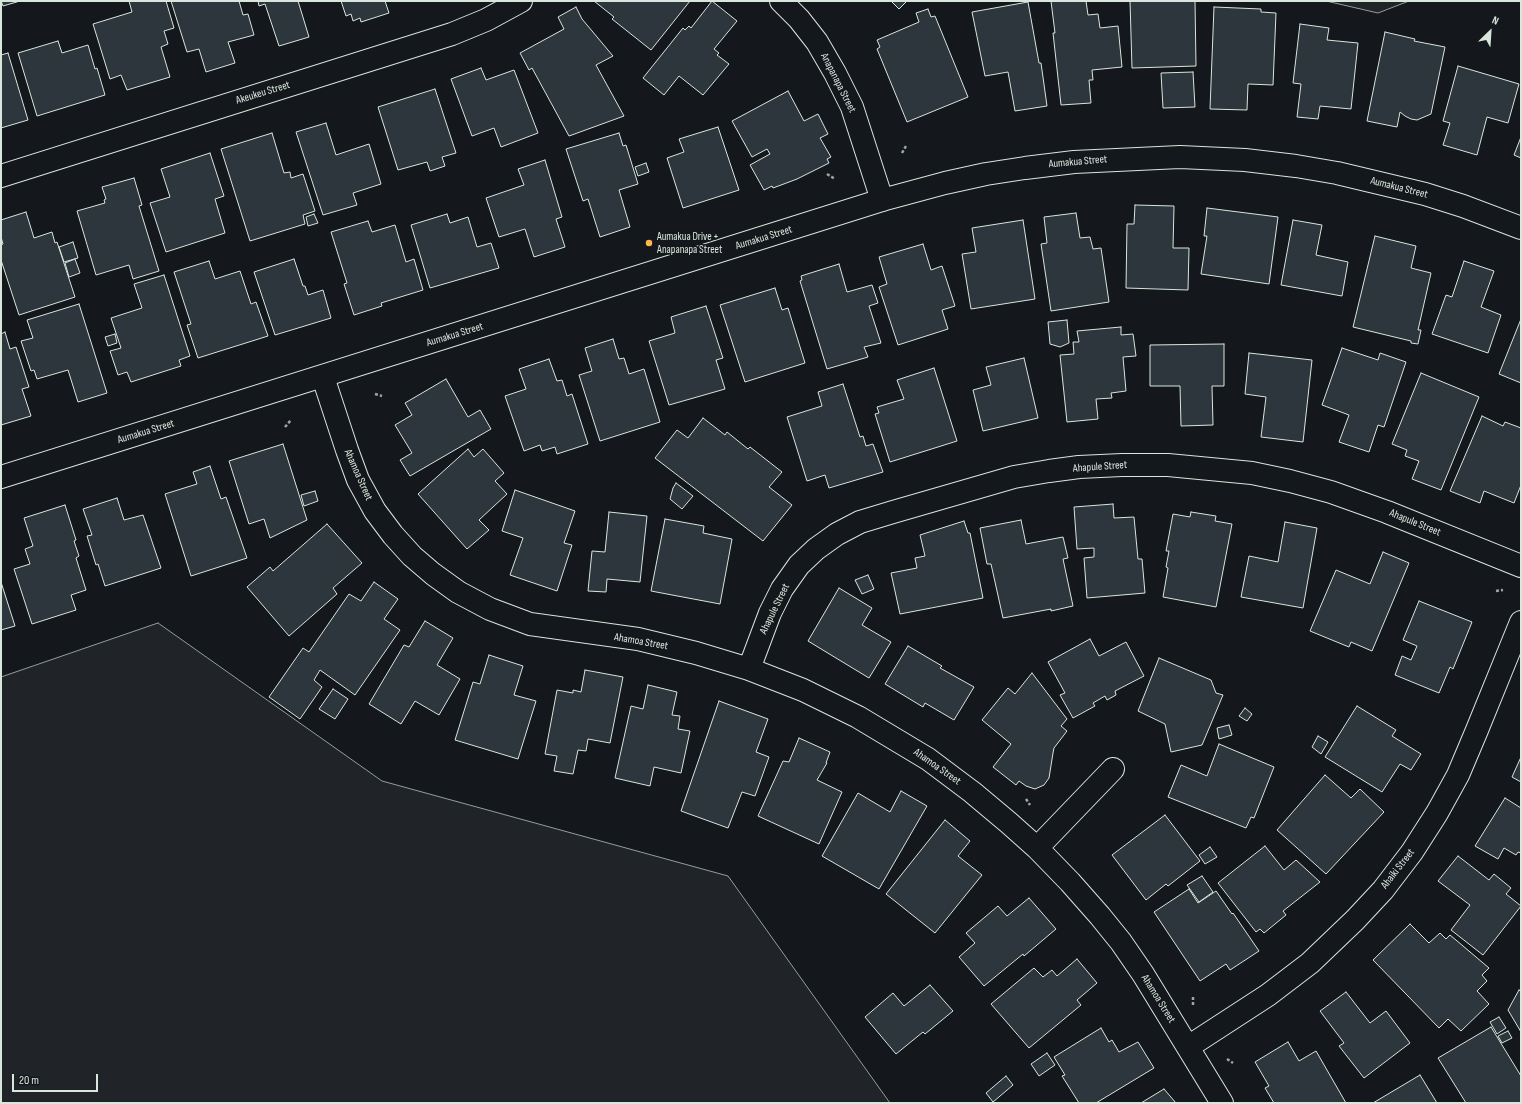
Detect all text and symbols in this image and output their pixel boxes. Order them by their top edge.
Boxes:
north arrow [1470,12,1510,52]
text: N [1490,14,1501,28]
street label: Anapanapa Street [817,51,859,115]
street label: Akeukeu Street [234,79,292,107]
street label: Aumakua Street [1048,153,1108,171]
street label: Aumakua Street [1369,175,1429,201]
street label: Aumakua Street [734,223,794,253]
place label: Aumakua Drive + Anapanapa Street [657,230,722,256]
marker: Aumakua Drive + Anapanapa Street [644,238,654,248]
street label: Aumakua Street [425,320,485,350]
street label: Aumakua Street [116,417,176,447]
street label: Ahamoa Street [341,447,375,503]
street label: Ahapule Street [1072,459,1128,475]
street label: Ahapule Street [1387,507,1443,539]
street label: Ahapule Street [757,582,793,636]
street label: Ahamoa Street [613,631,669,653]
street label: Ahamoa Street [911,746,963,788]
street label: Ahaiki Street [1378,846,1418,892]
street label: Ahamoa Street [1138,972,1178,1026]
scale bar [14,1066,100,1092]
text: 20 m [19,1073,39,1088]

